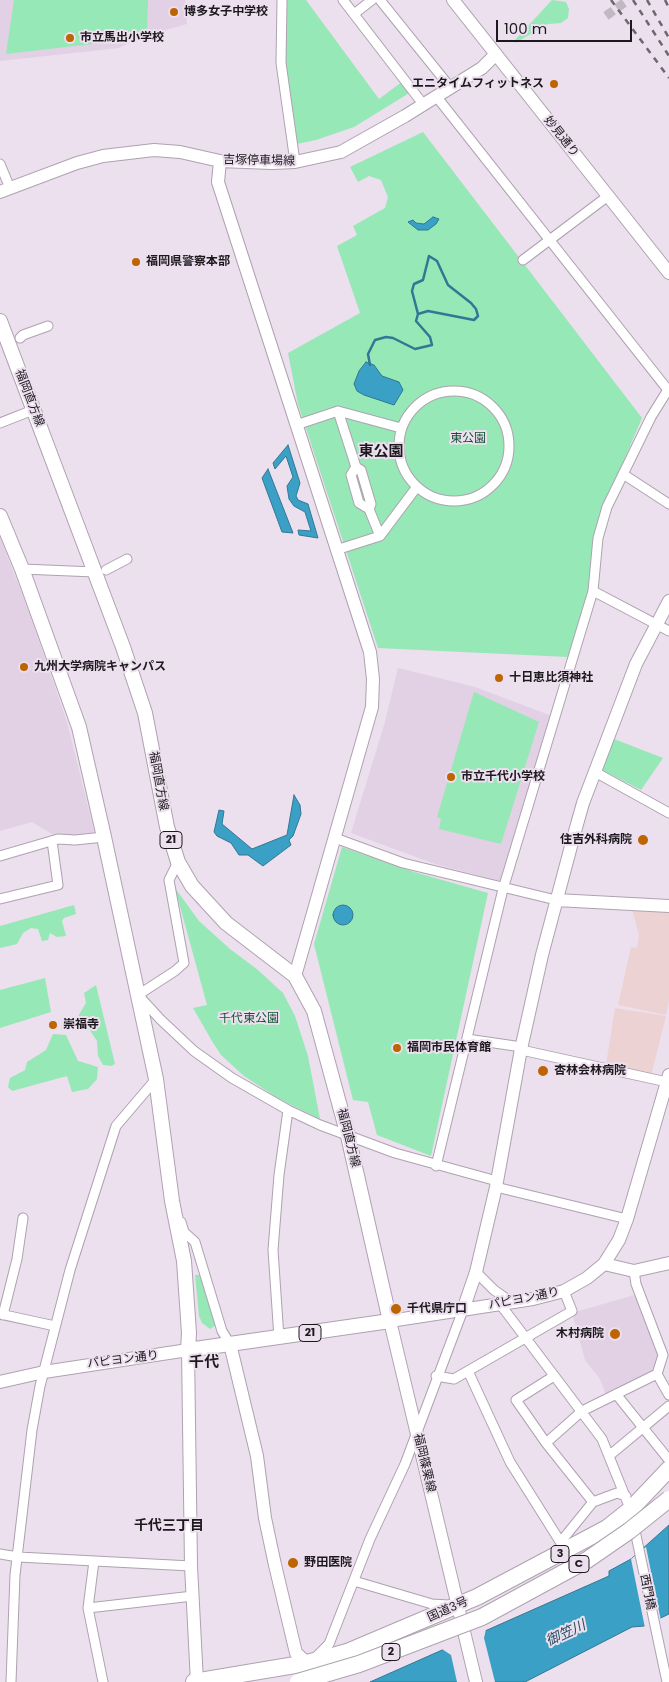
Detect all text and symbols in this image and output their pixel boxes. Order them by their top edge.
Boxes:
place label: 博多女子中学校 [184,5,268,19]
marker: 博多女子中学校 [168,6,180,18]
scale bar [499,10,635,42]
text: 100 m [504,18,547,39]
place label: 市立馬出小学校 [80,31,164,45]
marker: 市立馬出小学校 [64,32,76,44]
place label: エニタイムフィットネス [412,77,544,91]
marker: エニタイムフィットネス [548,78,560,90]
street label: 妙見通り [541,114,581,160]
street label: 吉塚停車場線 [223,153,295,169]
place label: 福岡県警察本部 [146,255,230,269]
marker: 福岡県警察本部 [130,256,142,268]
street label: 福岡直方線 [12,367,46,429]
park label: 東公園 [450,432,486,446]
district label: 東公園 [359,443,403,461]
place label: 九州大学病院キャンパス [34,660,166,674]
marker: 九州大学病院キャンパス [18,661,30,673]
place label: 十日恵比須神社 [509,671,593,685]
marker: 十日恵比須神社 [493,672,505,684]
street label: 福岡直方線 [146,750,170,812]
place label: 市立千代小学校 [461,770,545,784]
marker: 市立千代小学校 [445,771,457,783]
road number: 21 [160,832,182,848]
place label: 住吉外科病院 [560,833,632,847]
marker: 住吉外科病院 [636,833,650,847]
park label: 千代東公園 [219,1012,279,1026]
place label: 崇福寺 [63,1018,99,1032]
marker: 崇福寺 [47,1019,59,1031]
place label: 福岡市民体育館 [407,1041,491,1055]
marker: 福岡市民体育館 [391,1042,403,1054]
marker: 杏林会林病院 [536,1064,550,1078]
place label: 杏林会林病院 [554,1064,626,1078]
street label: 福岡直方線 [334,1107,362,1169]
street label: パピヨン通り [487,1285,561,1313]
marker: 千代県庁口 [389,1302,403,1316]
place label: 千代県庁口 [407,1302,467,1316]
road number: 21 [299,1325,321,1342]
place label: 木村病院 [556,1327,604,1341]
marker: 木村病院 [608,1327,622,1341]
street label: パピヨン通り [86,1348,160,1372]
district label: 千代 [189,1354,219,1372]
street label: 福岡篠栗線 [410,1432,438,1494]
district label: 千代三丁目 [134,1518,204,1534]
road number: 3 [551,1546,569,1562]
marker: 野田医院 [286,1556,300,1570]
place label: 野田医院 [304,1556,352,1570]
road number: C [569,1556,589,1572]
street label: 西門橋 [636,1573,658,1611]
street label: 国道3号 [425,1595,471,1625]
water label: 御笠川 [543,1618,589,1650]
road number: 2 [382,1644,400,1660]

